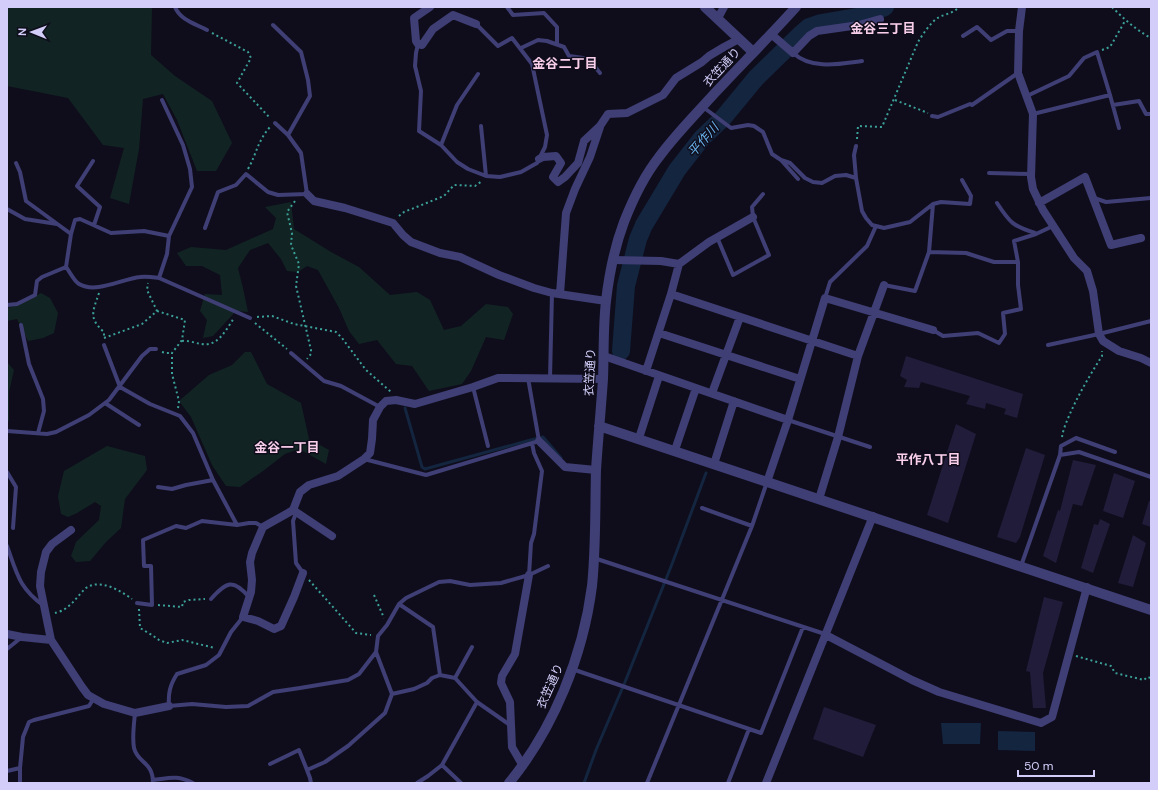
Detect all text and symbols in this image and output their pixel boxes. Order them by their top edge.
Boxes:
north arrow [12,12,52,52]
district label: 金谷三丁目 [850,20,916,37]
text: N [15,28,29,36]
street label: 衣笠通り [700,44,744,90]
district label: 金谷二丁目 [532,55,598,72]
water label: 平作川 [684,118,724,160]
street label: 衣笠通り [581,348,599,396]
district label: 金谷一丁目 [254,439,320,456]
district label: 平作八丁目 [895,451,961,468]
street label: 衣笠通り [533,661,567,711]
scale bar [1018,752,1094,778]
text: 50 m [1024,758,1053,774]

